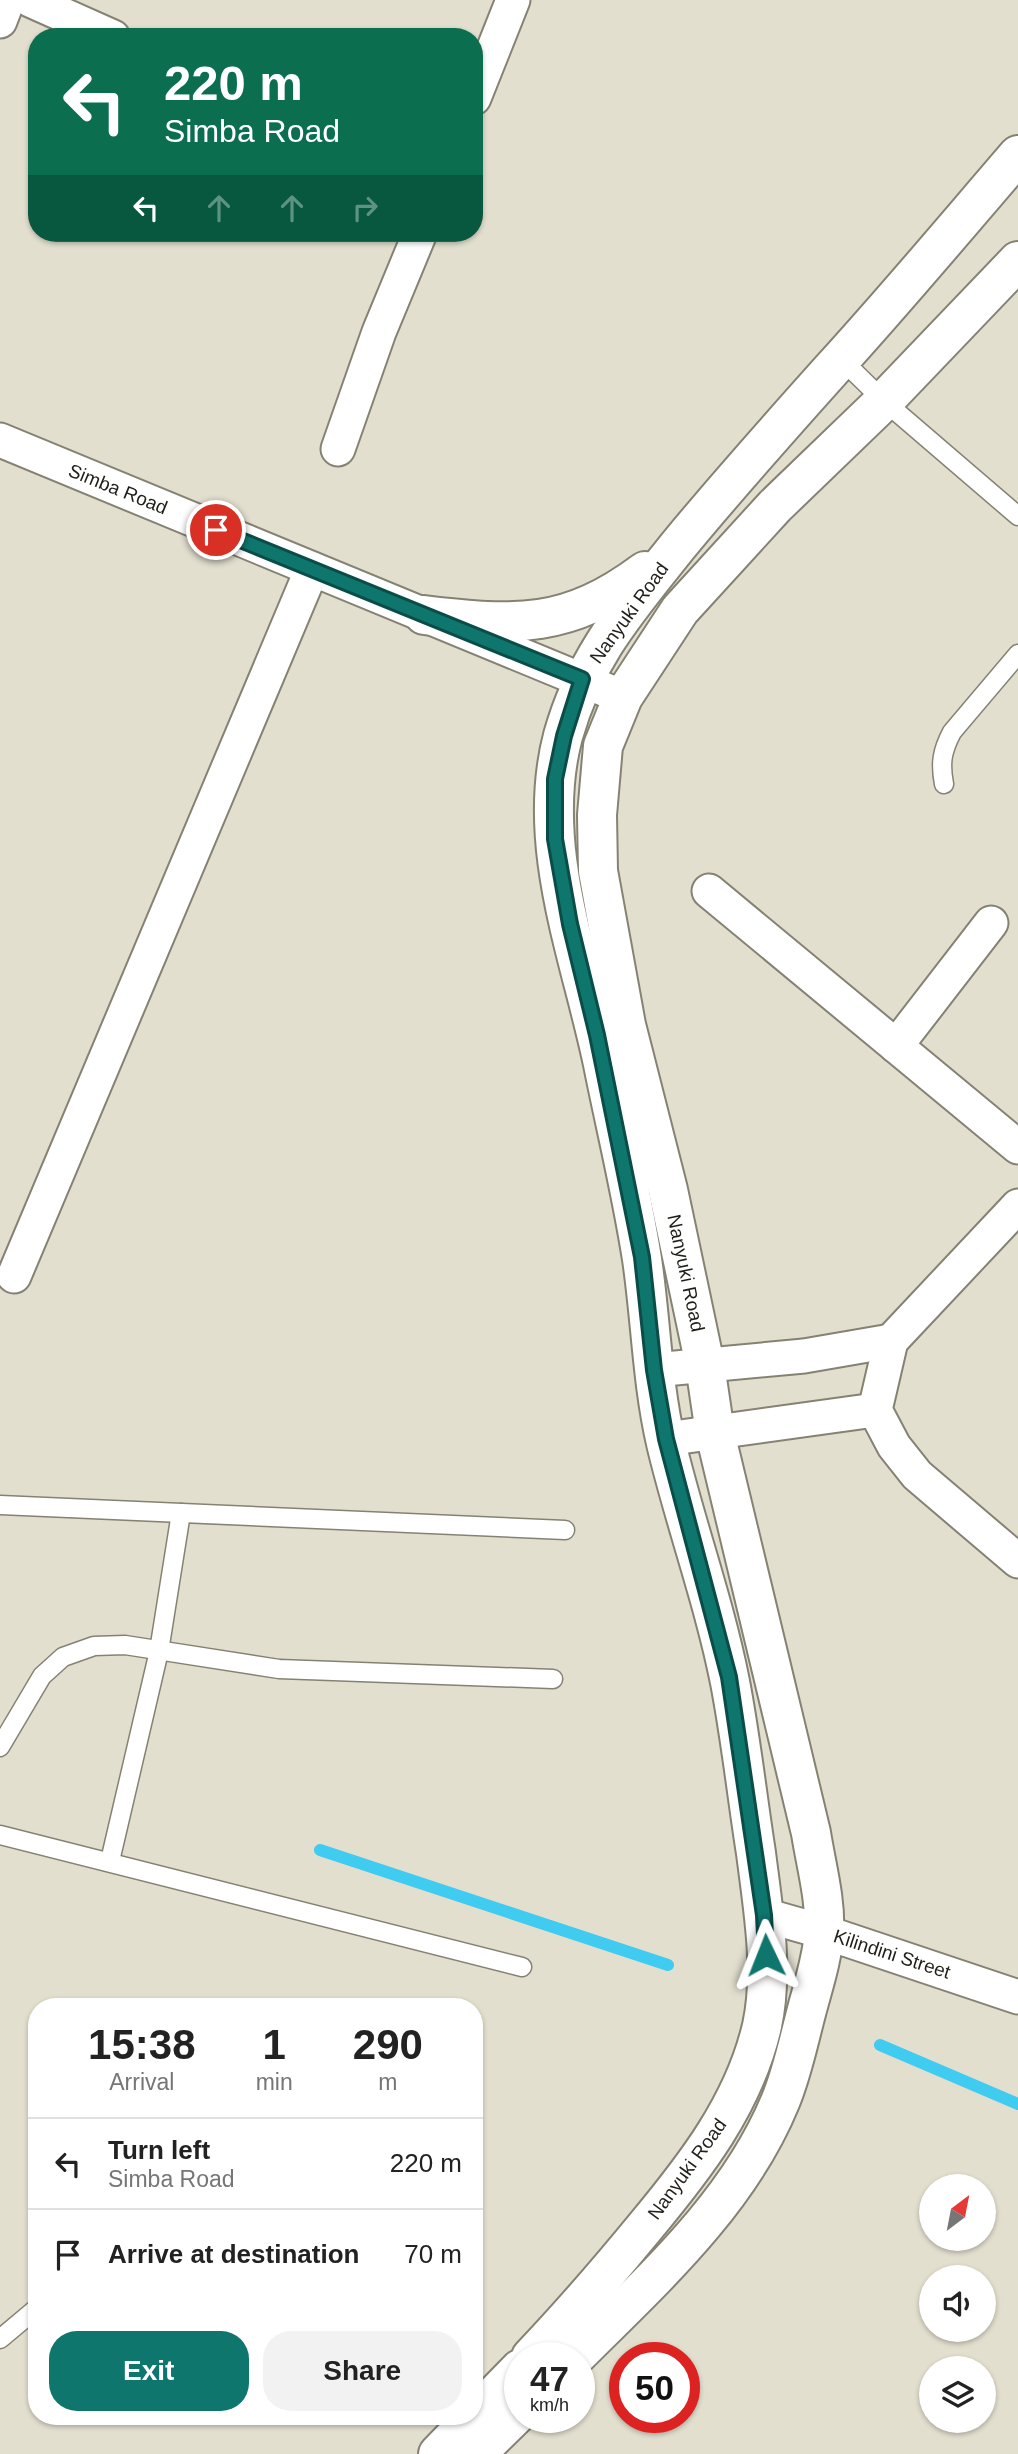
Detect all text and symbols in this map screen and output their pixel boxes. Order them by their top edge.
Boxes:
icon: left [49,56,140,147]
text: 220 m [164,56,303,110]
text: Simba Road [164,113,340,149]
icon: left [127,189,165,227]
icon: ahead [200,189,238,227]
icon: ahead [273,189,311,227]
icon: right [346,189,384,227]
street label: Simba Road [66,460,170,518]
pin [186,500,246,560]
icon: arrive [197,511,235,549]
street label: Nanyuki Road [585,559,673,667]
street label: Nanyuki Road [663,1212,709,1334]
position arrow [729,1918,803,1992]
street label: Kilindini Street [831,1925,954,1983]
text: 15:38 [88,2021,196,2068]
text: 1 [262,2021,286,2068]
text: 290 [353,2021,423,2068]
text: Arrival [109,2069,174,2095]
text: min [256,2069,293,2095]
text: m [378,2069,397,2095]
street label: Nanyuki Road [643,2115,731,2223]
text: Turn left [108,2135,210,2165]
icon: left [49,2145,87,2183]
text: 220 m [390,2148,462,2178]
text: Simba Road [108,2166,235,2192]
north arrow [919,2174,996,2250]
map controls [919,2174,996,2433]
icon: arrive [49,2236,87,2274]
text: Arrive at destination [108,2239,359,2269]
text: 70 m [404,2239,462,2269]
button: sound [919,2265,996,2342]
button: Exit [49,2331,249,2411]
button: Share [263,2331,462,2411]
speed limit sign: 50 [609,2342,700,2433]
button: layers [919,2356,996,2433]
text: 47 [530,2359,569,2398]
text: km/h [530,2395,569,2415]

